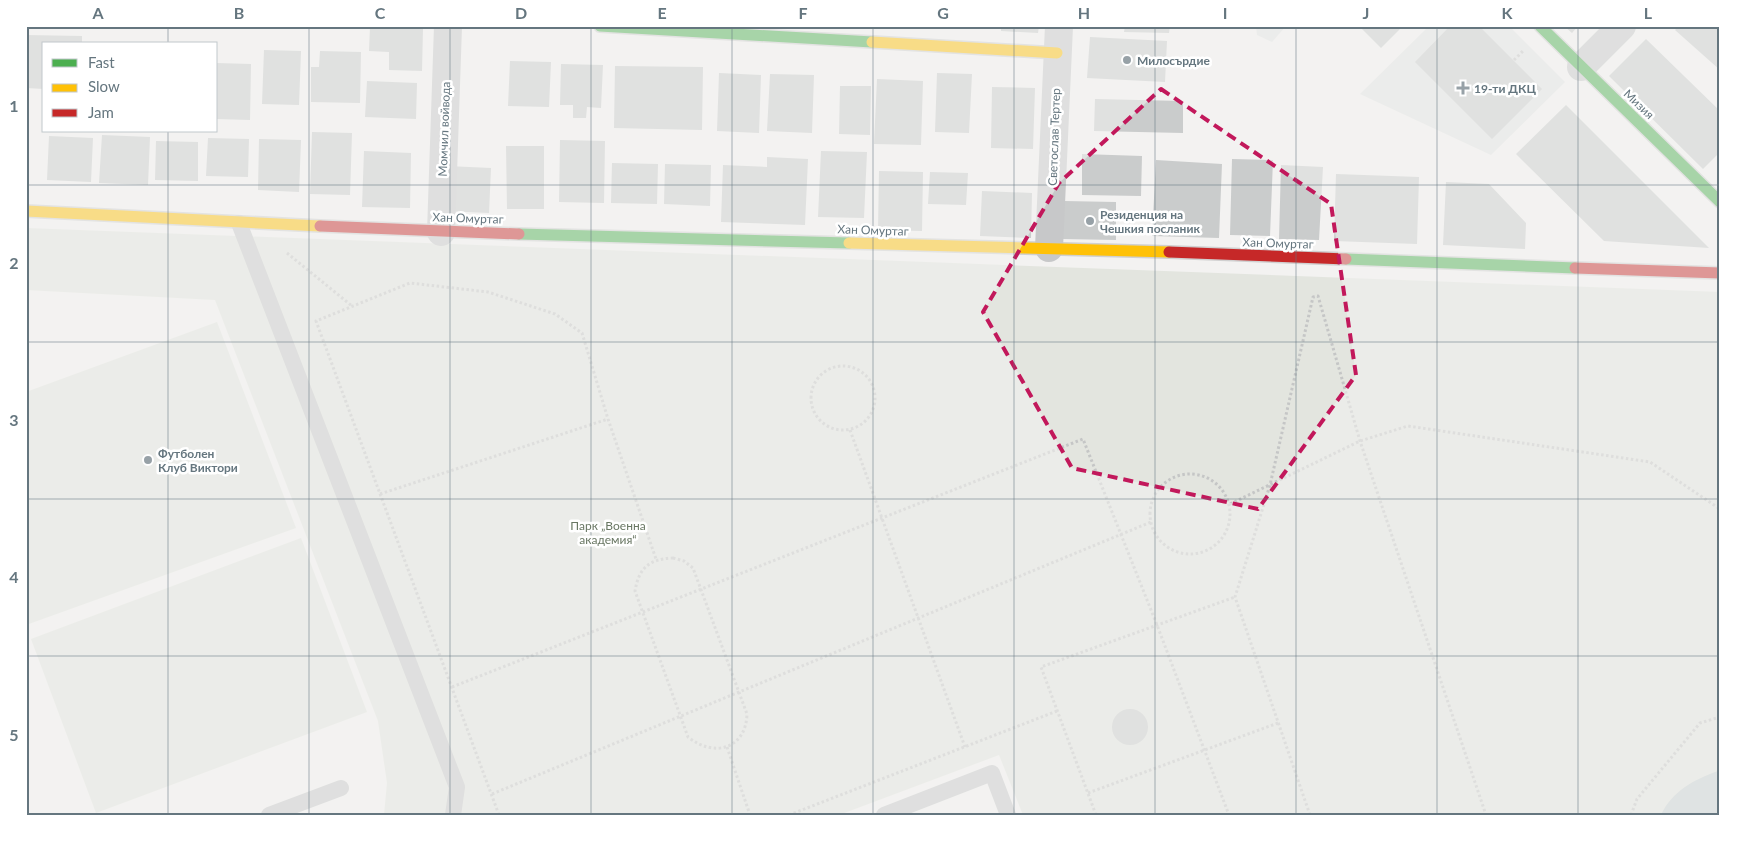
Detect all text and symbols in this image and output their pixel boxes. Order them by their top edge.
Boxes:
text: A [91,3,104,22]
text: B [234,3,244,22]
text: C [375,3,386,22]
text: D [515,3,527,22]
text: E [657,3,667,22]
text: F [798,3,808,22]
text: G [937,3,949,22]
text: H [1078,3,1090,22]
text: I [1223,3,1227,22]
text: J [1363,3,1369,22]
text: K [1502,3,1514,22]
text: L [1644,3,1653,22]
legend [42,42,218,132]
text: Fast [88,53,115,71]
place label: Милосърдие [1137,53,1210,68]
marker: Милосърдие [1121,54,1133,66]
text: Slow [88,77,120,95]
street label: Момчил войвода [435,81,453,177]
marker: 19-ти ДКЦ [1456,81,1470,95]
place label: 19-ти ДКЦ [1474,81,1536,96]
street label: Мизия [1621,86,1657,122]
street label: Светослав Тертер [1045,88,1063,186]
text: 1 [9,96,19,115]
text: Jam [88,103,114,121]
place label: Резиденция на Чешкия посланик [1100,207,1200,236]
street label: Хан Омуртаг [432,209,504,227]
marker: Резиденция на Чешкия посланик [1084,215,1096,227]
street label: Хан Омуртаг [837,221,909,239]
street label: Хан Омуртаг [1242,234,1314,252]
text: 2 [9,253,19,272]
text: 3 [9,410,19,429]
place label: Футболен Клуб Виктори [158,446,238,475]
marker: Футболен Клуб Виктори [142,454,154,466]
park label: Парк „Военна академия“ [570,518,646,547]
text: 4 [9,567,19,586]
text: 5 [9,725,19,744]

